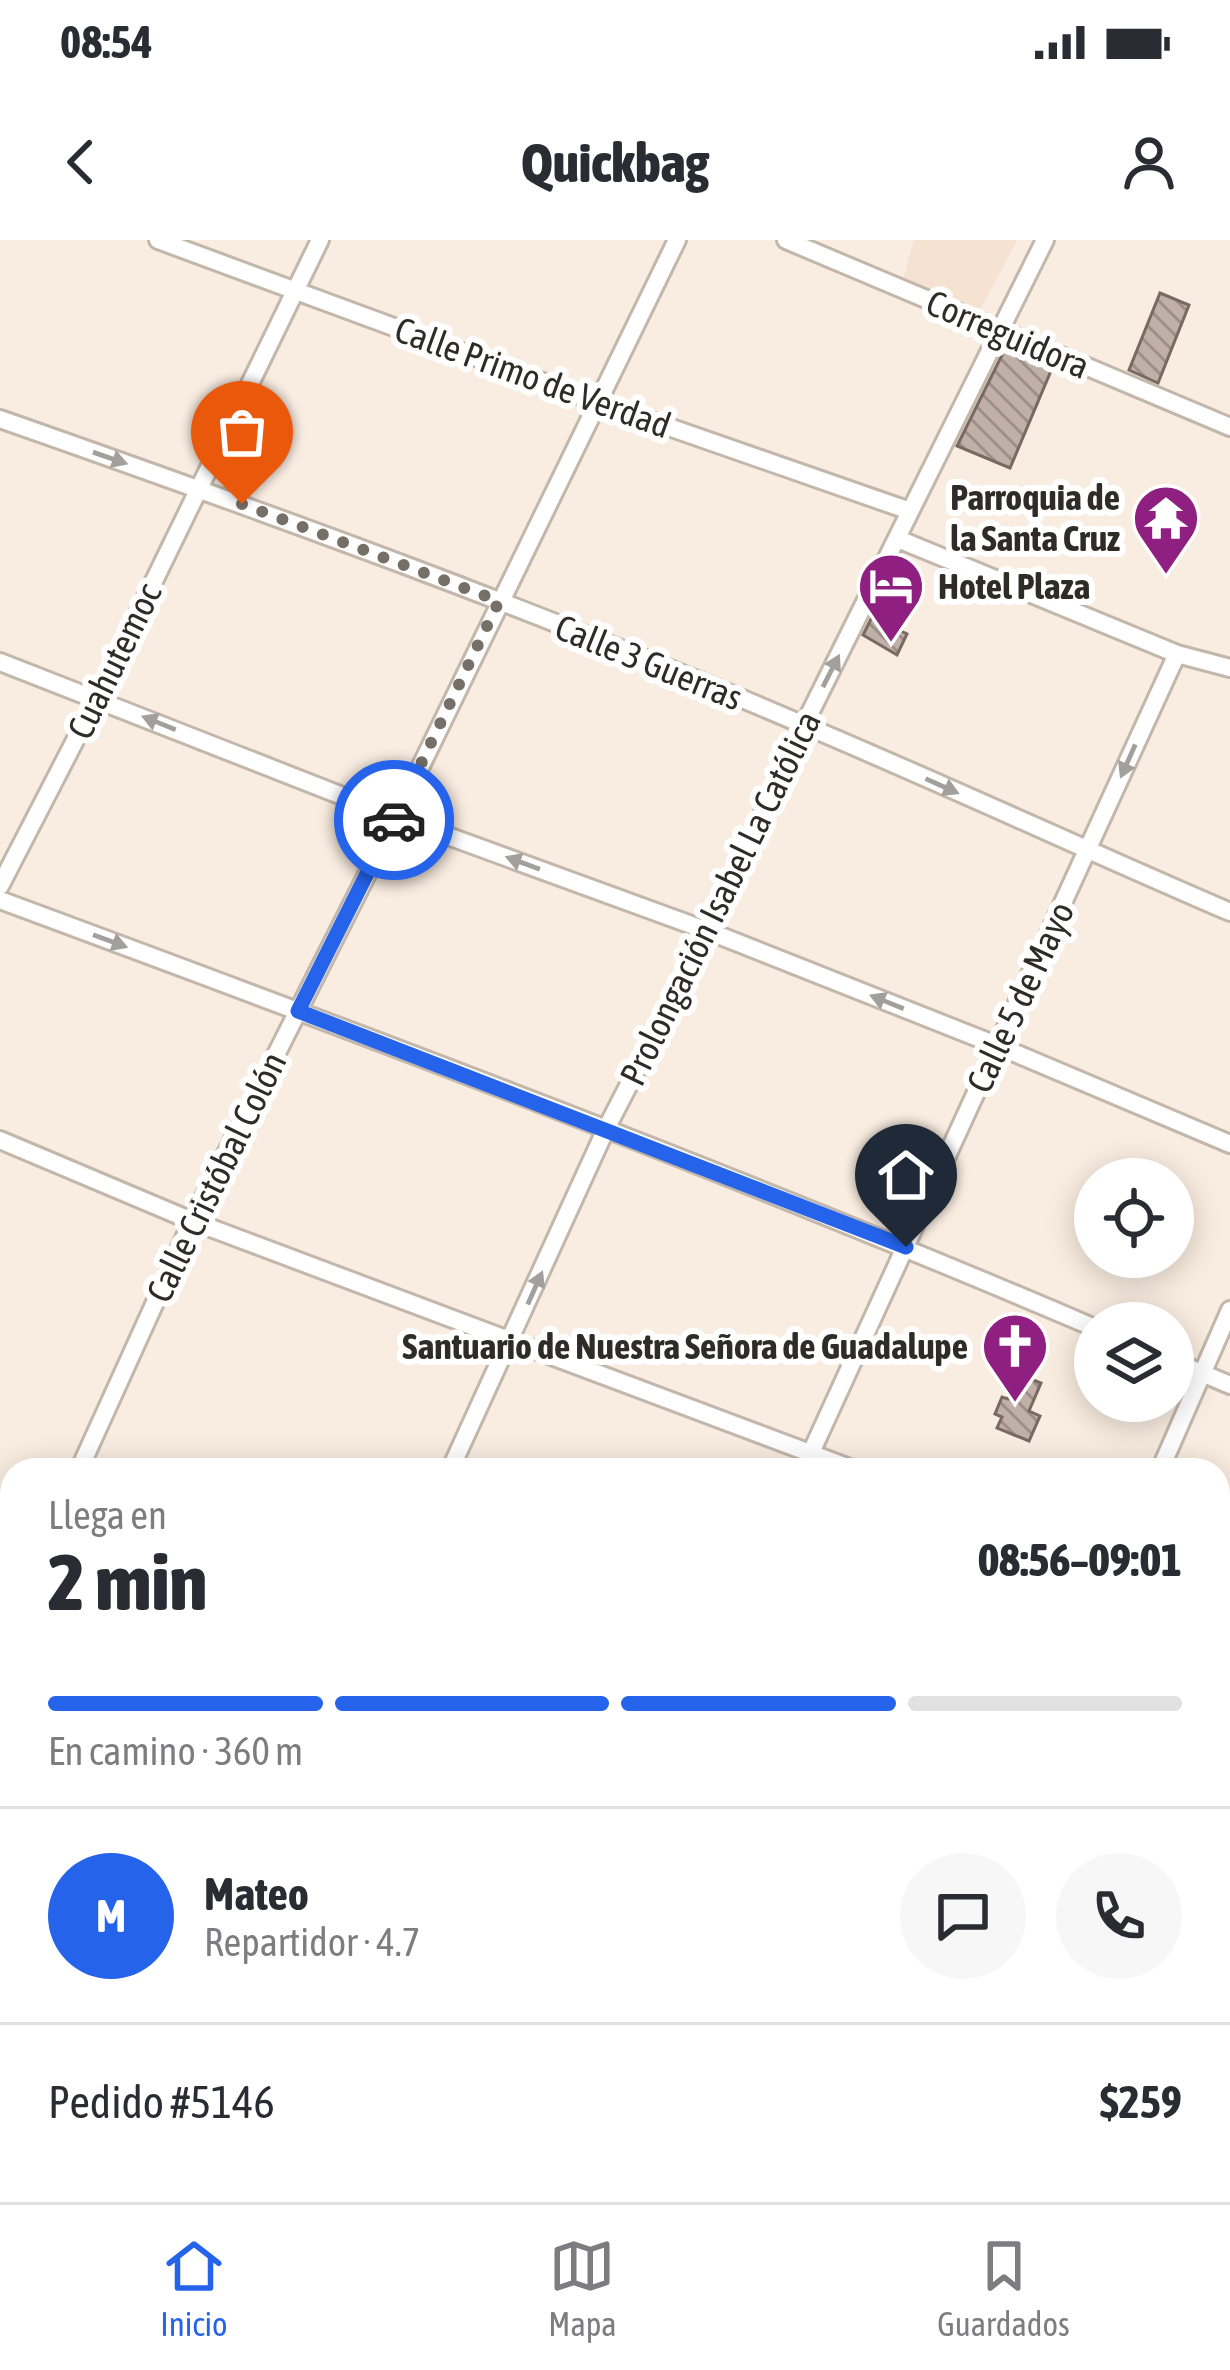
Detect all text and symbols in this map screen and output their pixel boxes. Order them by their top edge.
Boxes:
text: 08:54 [60,16,153,68]
icon: back [48,129,114,195]
icon: person [1116,129,1182,195]
text: Quickbag [521,132,709,193]
street label: Correguidora [920,281,1096,387]
street label: Calle Primo de Verdad [390,308,676,446]
pin [191,381,293,504]
icon: bag [209,399,275,465]
one-way arrow [93,450,129,468]
place label: Parroquia de la Santa Cruz [950,476,1120,559]
temple icon: Parroquia de la Santa Cruz [1131,483,1201,577]
hotel icon: Hotel Plaza [856,551,926,645]
place label: Hotel Plaza [938,565,1090,607]
street label: Cuahutemoc [58,576,170,746]
street label: Calle 3 Guerras [550,606,748,718]
one-way arrow [821,654,841,689]
street label: Prolongación Isabel La Católica [611,704,829,1092]
one-way arrow [140,713,176,732]
one-way arrow [1118,744,1138,779]
courier [334,760,454,880]
one-way arrow [925,776,960,796]
icon: car [361,787,427,853]
one-way arrow [504,853,540,872]
street label: Calle 5 de Mayo [958,895,1082,1099]
one-way arrow [92,932,128,951]
one-way arrow [869,992,905,1011]
street label: Calle Cristóbal Colón [137,1045,295,1309]
pin [855,1124,957,1247]
icon: home [873,1142,939,1208]
map controls [1074,1158,1194,1422]
button: locate [1074,1158,1194,1278]
one-way arrow [526,1270,546,1305]
button: layers [1074,1302,1194,1422]
church icon: Santuario de Nuestra Señora de Guadalupe [980,1311,1050,1405]
place label: Santuario de Nuestra Señora de Guadalupe [402,1325,968,1367]
text: Llega en [48,1493,167,1537]
text: 08:56–09:01 [978,1534,1182,1586]
text: 2 min [48,1537,207,1627]
text: En camino · 360 m [48,1729,303,1773]
button: chat [900,1853,1026,1979]
button: phone [1056,1853,1182,1979]
text: Mateo [204,1868,309,1920]
text: M [96,1890,126,1942]
text: Repartidor · 4.7 [204,1920,420,1964]
text: Pedido #5146 [48,2076,275,2128]
text: $259 [1100,2076,1182,2128]
tab: Inicio [160,2233,228,2343]
tab: Mapa [548,2233,617,2343]
tab: Guardados [937,2233,1070,2343]

